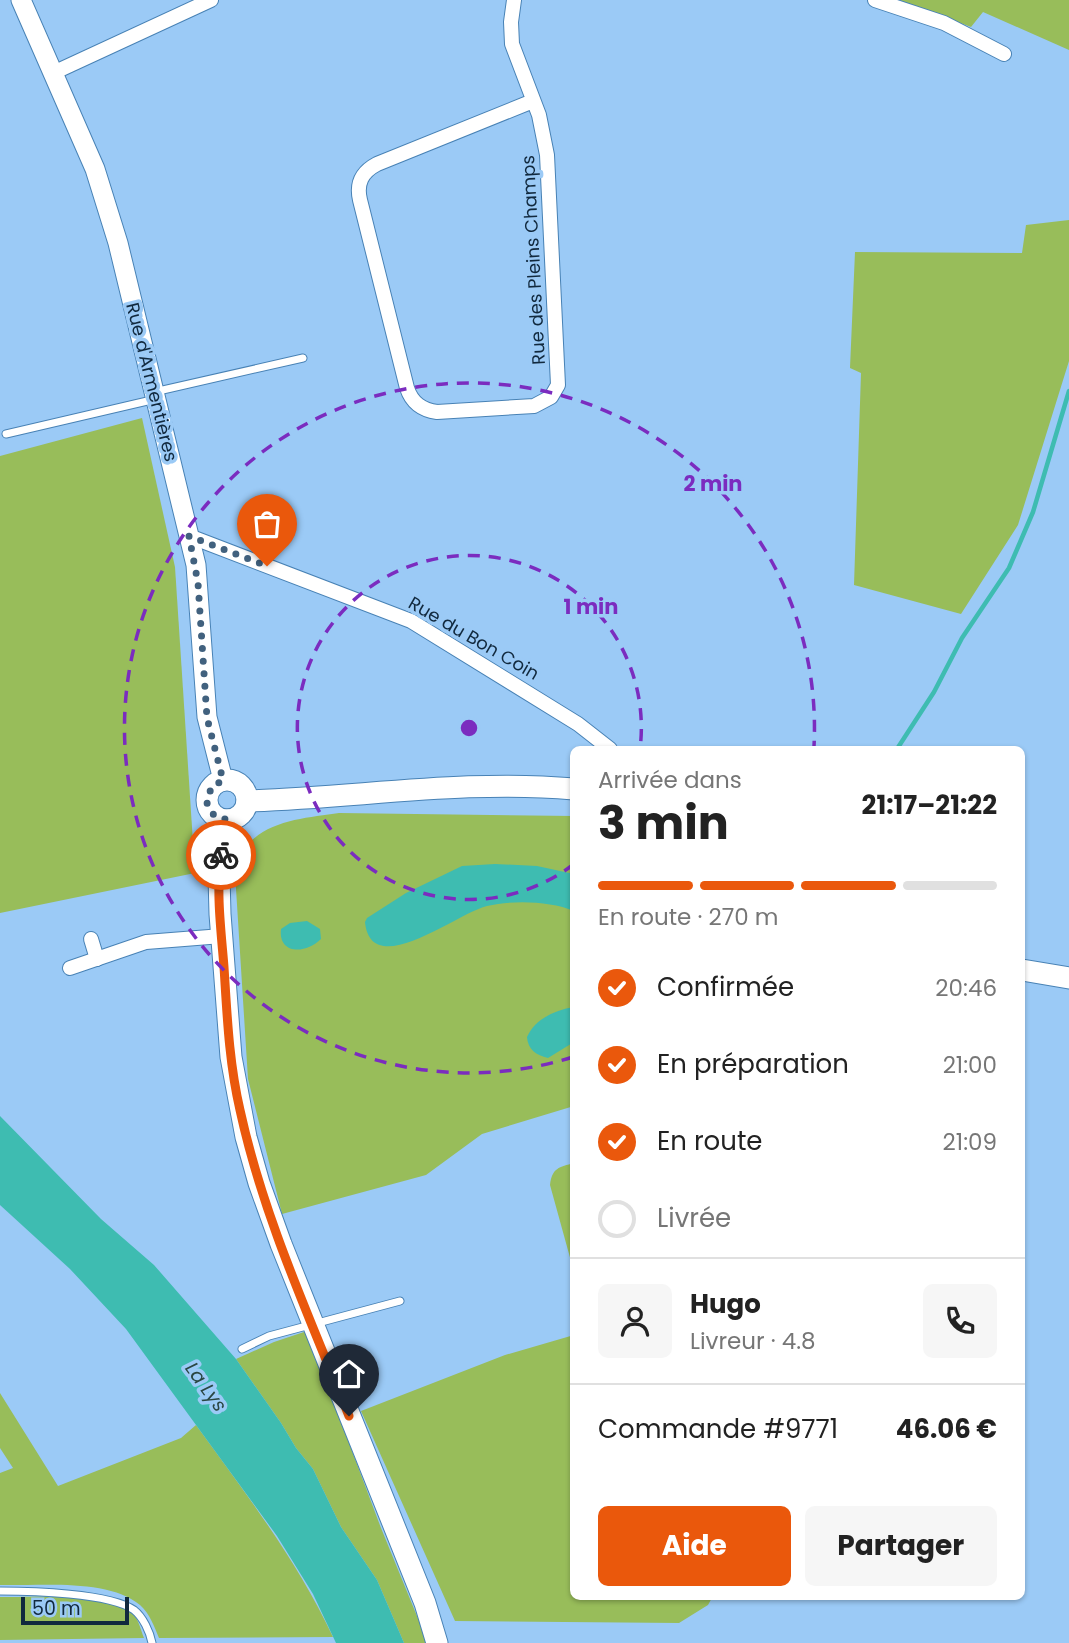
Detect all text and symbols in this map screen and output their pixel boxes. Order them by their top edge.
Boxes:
street label: Rue des Pleins Champs [515,155,551,365]
street label: Rue d'Armentières [120,300,184,464]
text: 2 min [683,469,743,498]
pin [237,494,297,566]
icon: bag [248,505,286,543]
street label: Rue du Bon Coin [404,590,544,686]
text: 1 min [564,592,618,621]
centre of rings [457,716,481,740]
text: Arrivée dans [598,764,742,796]
text: 21:17–21:22 [862,787,997,823]
text: 3 min [598,791,729,855]
courier [186,820,256,890]
icon: bike [202,836,240,874]
text: En route · 270 m [598,901,779,933]
icon: check [598,969,636,1007]
text: Confirmée [657,969,794,1005]
text: 20:46 [935,972,997,1004]
icon: check [598,1046,636,1084]
text: En préparation [657,1046,849,1082]
text: 21:00 [943,1049,997,1081]
icon: check [598,1123,636,1161]
text: En route [657,1123,762,1159]
text: 21:09 [943,1126,997,1158]
text: Livrée [657,1200,731,1236]
button: person [598,1284,672,1358]
button: phone [923,1284,997,1358]
text: Hugo [690,1286,761,1322]
text: Livreur · 4.8 [690,1325,816,1357]
pin [319,1344,379,1416]
icon: home [330,1355,368,1393]
water label: La Lys [179,1357,233,1417]
text: Commande #9771 [598,1411,838,1447]
text: 46.06 € [896,1411,997,1447]
button: Aide [598,1506,791,1586]
button: Partager [805,1506,997,1586]
scale bar [21,1594,130,1626]
text: 50 m [32,1595,81,1622]

